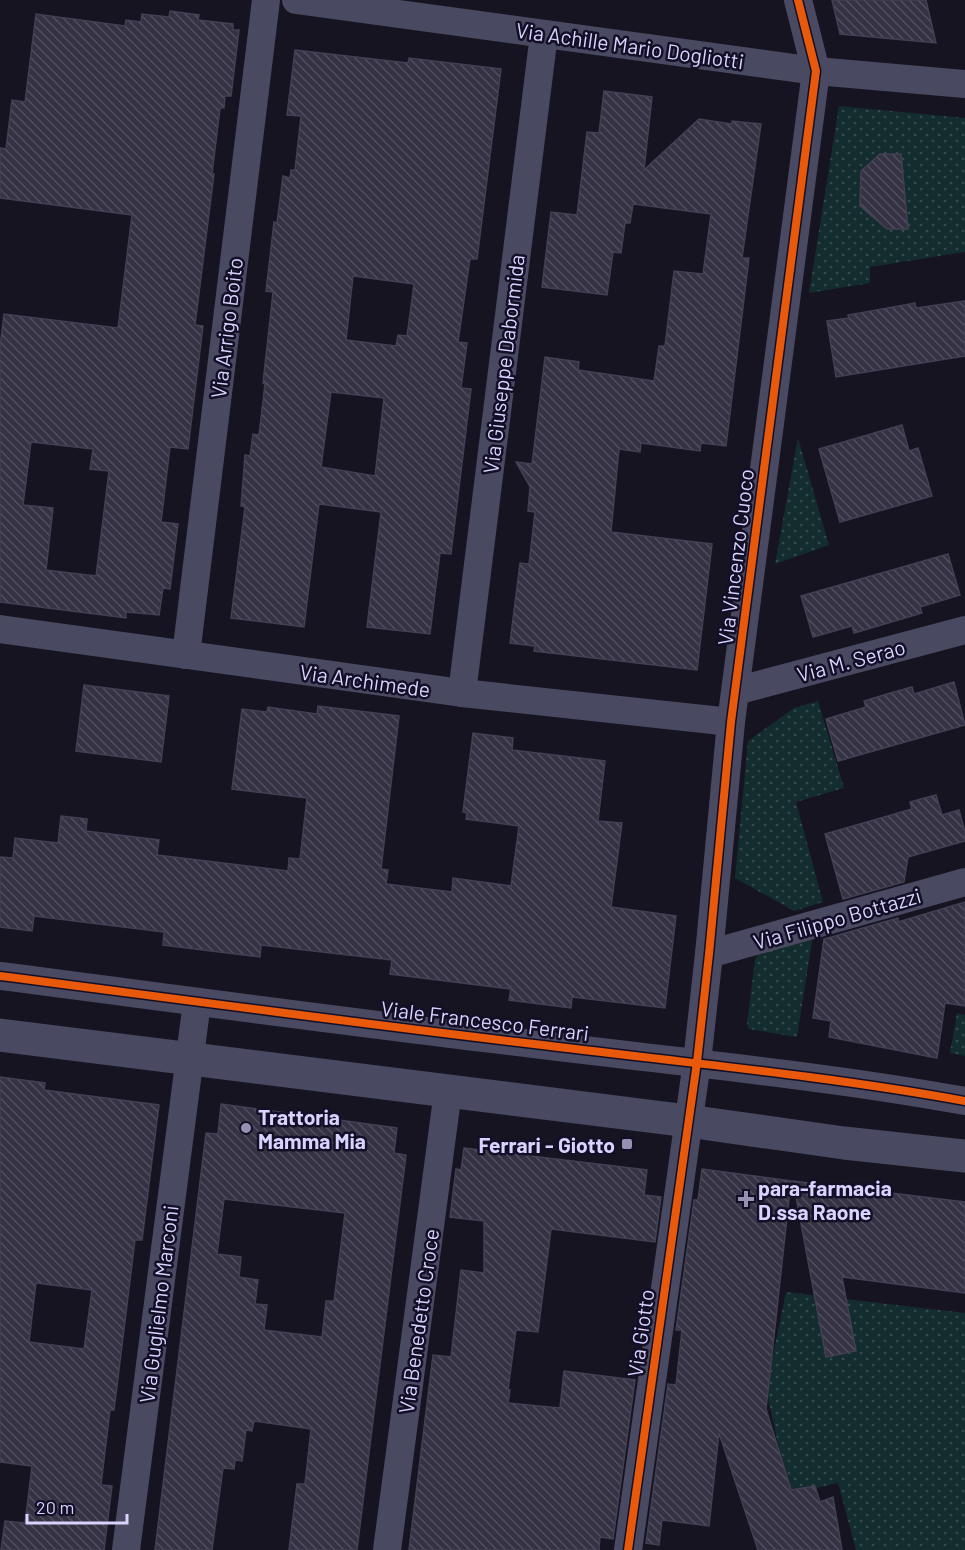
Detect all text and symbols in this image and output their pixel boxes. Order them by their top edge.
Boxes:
street label: Via Achille Mario Dogliotti [514,17,746,73]
street label: Via Giuseppe Dabormida [477,253,529,475]
street label: Via Arrigo Boito [205,256,247,400]
street label: Via Vincenzo Cuoco [712,467,758,647]
street label: Via M. Serao [794,634,908,686]
street label: Via Archimede [298,658,432,702]
street label: Via Filippo Bottazzi [750,882,924,954]
street label: Viale Francesco Ferrari [379,995,591,1045]
place label: Trattoria Mamma Mia [258,1104,366,1153]
marker: Trattoria Mamma Mia [239,1121,253,1135]
place label: Ferrari - Giotto [478,1132,615,1157]
marker: Ferrari - Giotto [620,1137,634,1151]
place label: para-farmacia D.ssa Raone [758,1175,892,1224]
marker: para-farmacia D.ssa Raone [739,1192,753,1206]
street label: Via Guglielmo Marconi [133,1204,183,1404]
street label: Via Benedetto Croce [393,1227,443,1415]
street label: Via Giotto [621,1287,659,1379]
scale bar [27,1487,128,1525]
text: 20 m [36,1496,74,1518]

